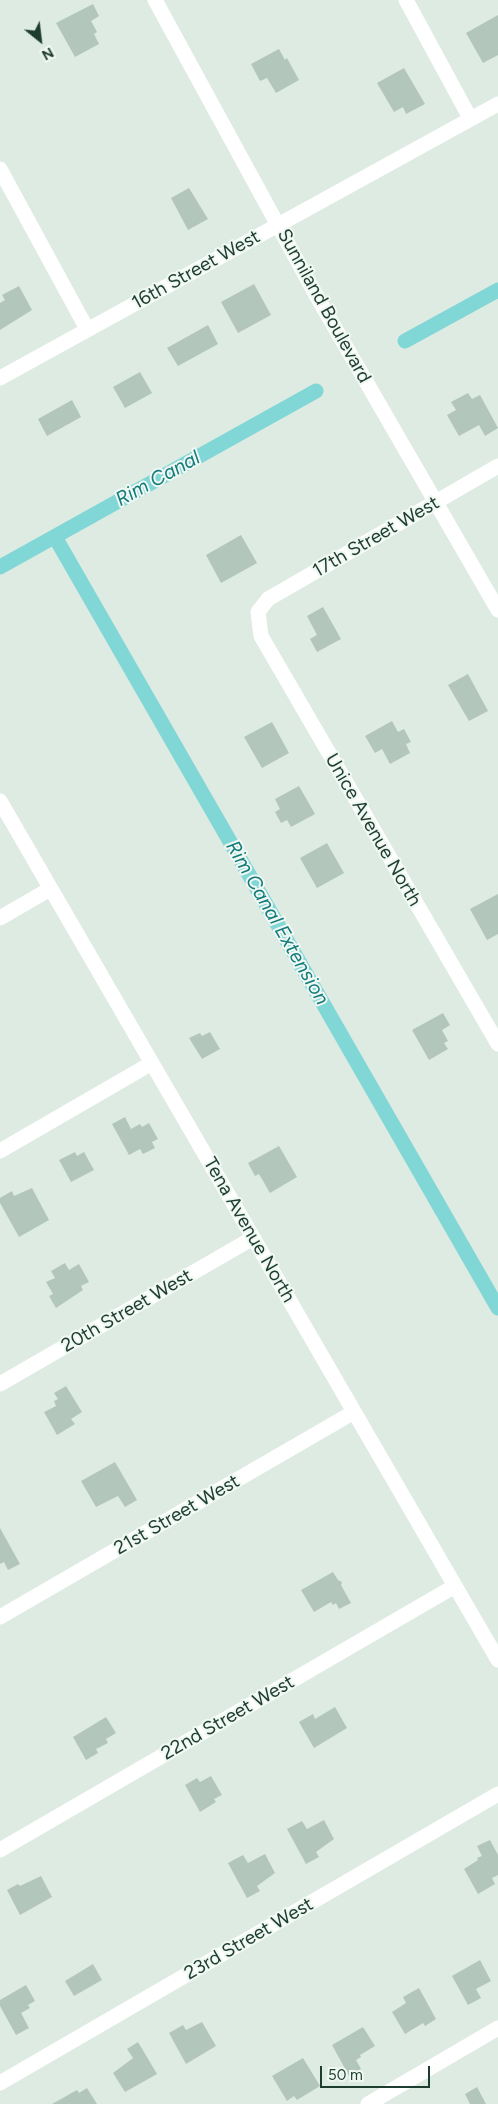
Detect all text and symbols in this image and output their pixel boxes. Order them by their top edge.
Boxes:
north arrow [15,15,65,65]
text: N [39,43,56,64]
street label: 16th Street West [128,225,264,315]
street label: Sunniland Boulevard [272,225,376,387]
water label: Rim Canal [112,446,204,512]
street label: 17th Street West [309,492,443,582]
street label: Unice Avenue North [320,750,426,910]
water label: Rim Canal Extension [220,837,334,1009]
street label: Tena Avenue North [198,1153,300,1307]
street label: 20th Street West [58,1264,196,1358]
street label: 21st Street West [110,1470,244,1560]
street label: 22nd Street West [158,1671,298,1765]
street label: 23rd Street West [181,1893,317,1985]
scale bar [323,2056,433,2088]
text: 50 m [328,2066,363,2084]

